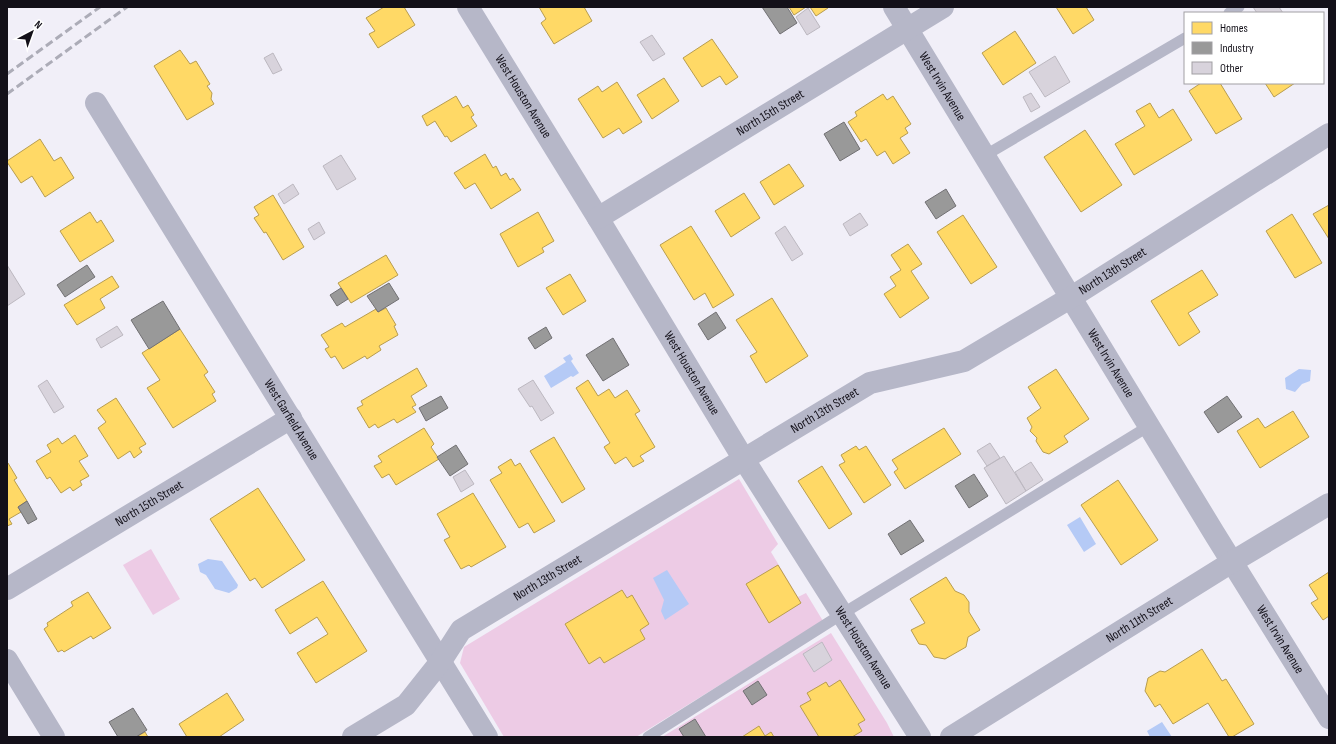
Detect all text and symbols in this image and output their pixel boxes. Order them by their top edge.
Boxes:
north arrow [12,12,52,52]
legend [1184,12,1324,84]
text: N [32,18,45,32]
text: Homes [1220,21,1248,36]
text: Industry [1220,41,1254,56]
street label: West Irvin Avenue [915,49,969,124]
street label: West Houston Avenue [491,52,555,141]
text: Other [1220,61,1244,76]
street label: North 15th Street [734,86,807,139]
street label: North 13th Street [1076,244,1149,298]
street label: West Irvin Avenue [1084,326,1138,401]
street label: West Houston Avenue [660,328,723,418]
street label: West Garfield Avenue [260,376,322,463]
street label: North 13th Street [788,384,862,437]
street label: North 15th Street [112,477,186,530]
street label: North 13th Street [510,551,584,604]
street label: North 11th Street [1103,593,1176,646]
street label: West Irvin Avenue [1253,602,1307,677]
street label: West Houston Avenue [831,603,896,692]

